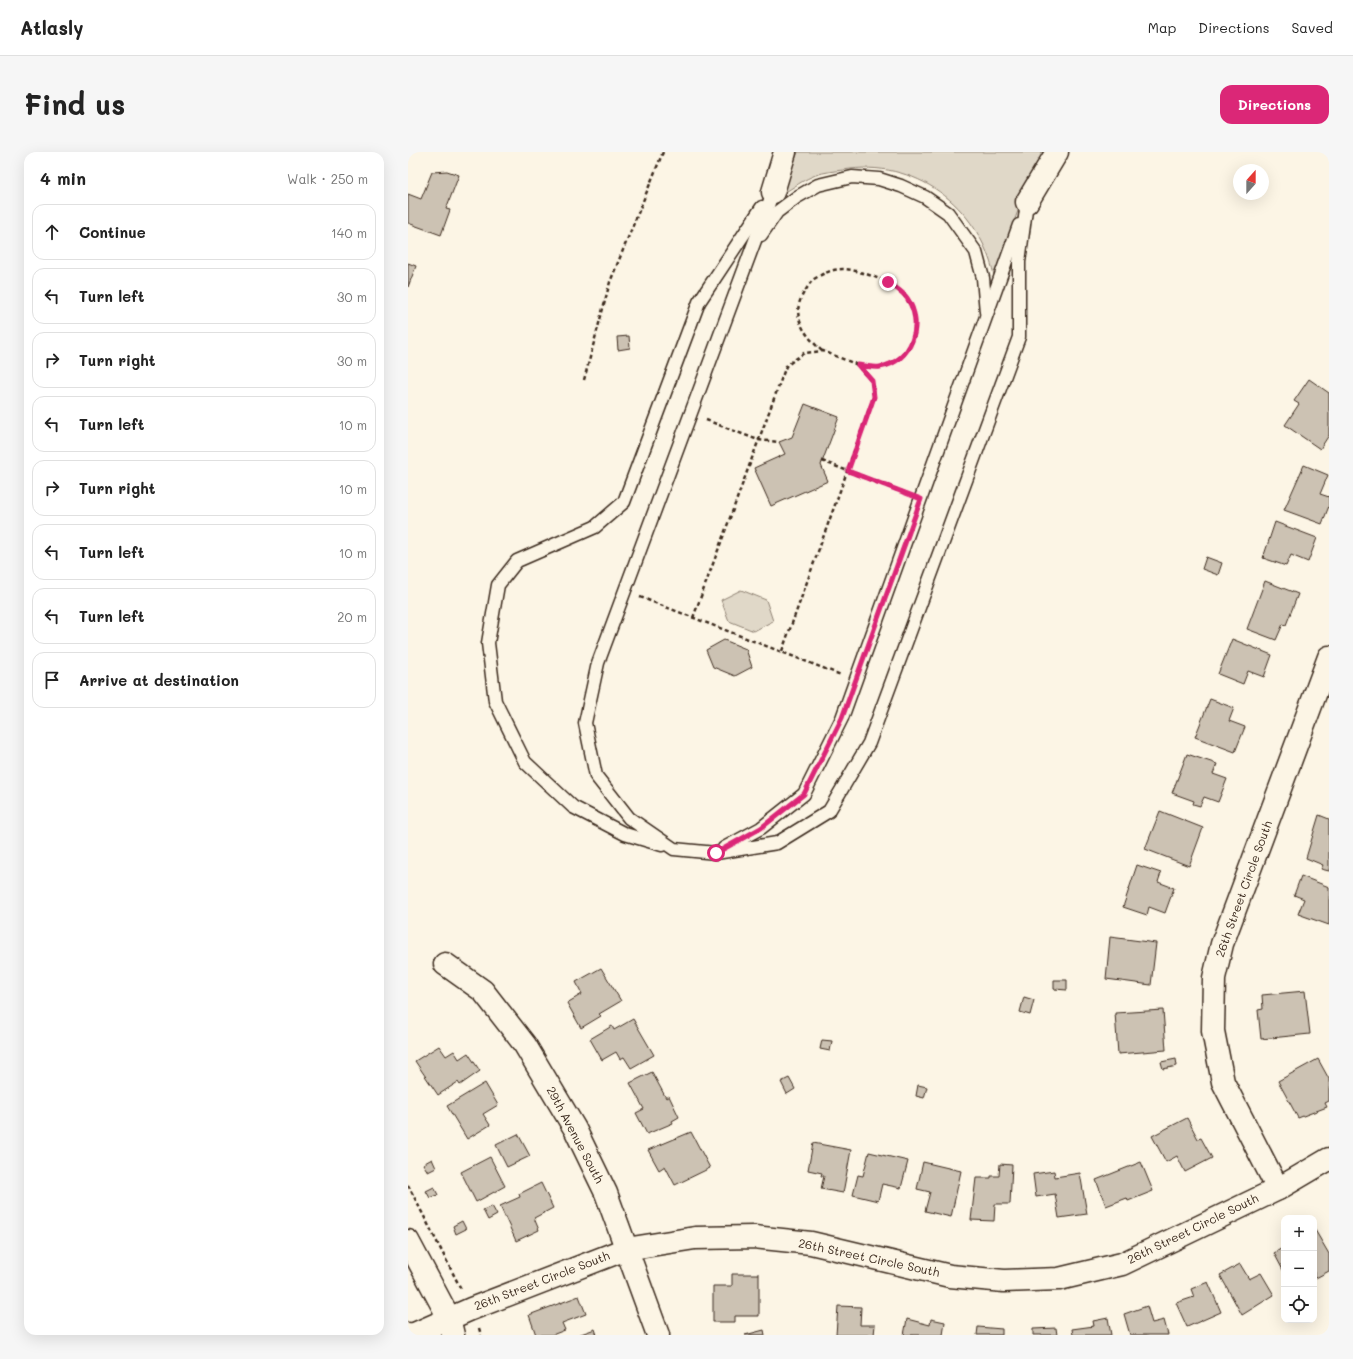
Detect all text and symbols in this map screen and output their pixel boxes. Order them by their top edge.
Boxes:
text: Atlasly [20,15,83,40]
text: Map [1148,18,1176,37]
text: Directions [1198,18,1269,37]
text: Saved [1291,18,1333,37]
button: Directions [1220,85,1329,124]
text: Find us [24,86,125,122]
north arrow [1233,164,1269,200]
text: 4 min [40,167,86,189]
text: Walk · 250 m [287,170,368,187]
icon: ahead [41,221,63,243]
text: Continue [79,222,146,242]
text: 140 m [331,224,367,241]
route end [879,273,897,291]
icon: left [41,285,63,307]
text: Turn left [79,286,144,306]
text: 30 m [337,288,367,305]
icon: right [41,349,63,371]
text: Turn right [79,350,156,370]
text: 30 m [337,352,367,369]
icon: left [41,413,63,435]
text: Turn left [79,414,144,434]
text: 10 m [339,416,367,433]
icon: right [41,477,63,499]
text: Turn right [79,478,156,498]
text: 10 m [339,480,367,497]
icon: left [41,541,63,563]
text: Turn left [79,542,144,562]
text: 10 m [339,544,367,561]
icon: left [41,605,63,627]
text: Turn left [79,606,144,626]
text: 20 m [337,608,367,625]
icon: arrive [41,669,63,691]
text: Arrive at destination [79,670,239,690]
street label: 26th Street Circle South [1211,818,1275,959]
route start [707,844,725,862]
street label: 29th Avenue South [544,1083,608,1186]
street label: 26th Street Circle South [1124,1189,1261,1267]
map controls [1281,1215,1317,1323]
button: + [1281,1215,1317,1251]
street label: 26th Street Circle South [797,1234,941,1280]
street label: 26th Street Circle South [472,1247,612,1313]
button: − [1281,1251,1317,1287]
button: locate [1281,1287,1317,1323]

